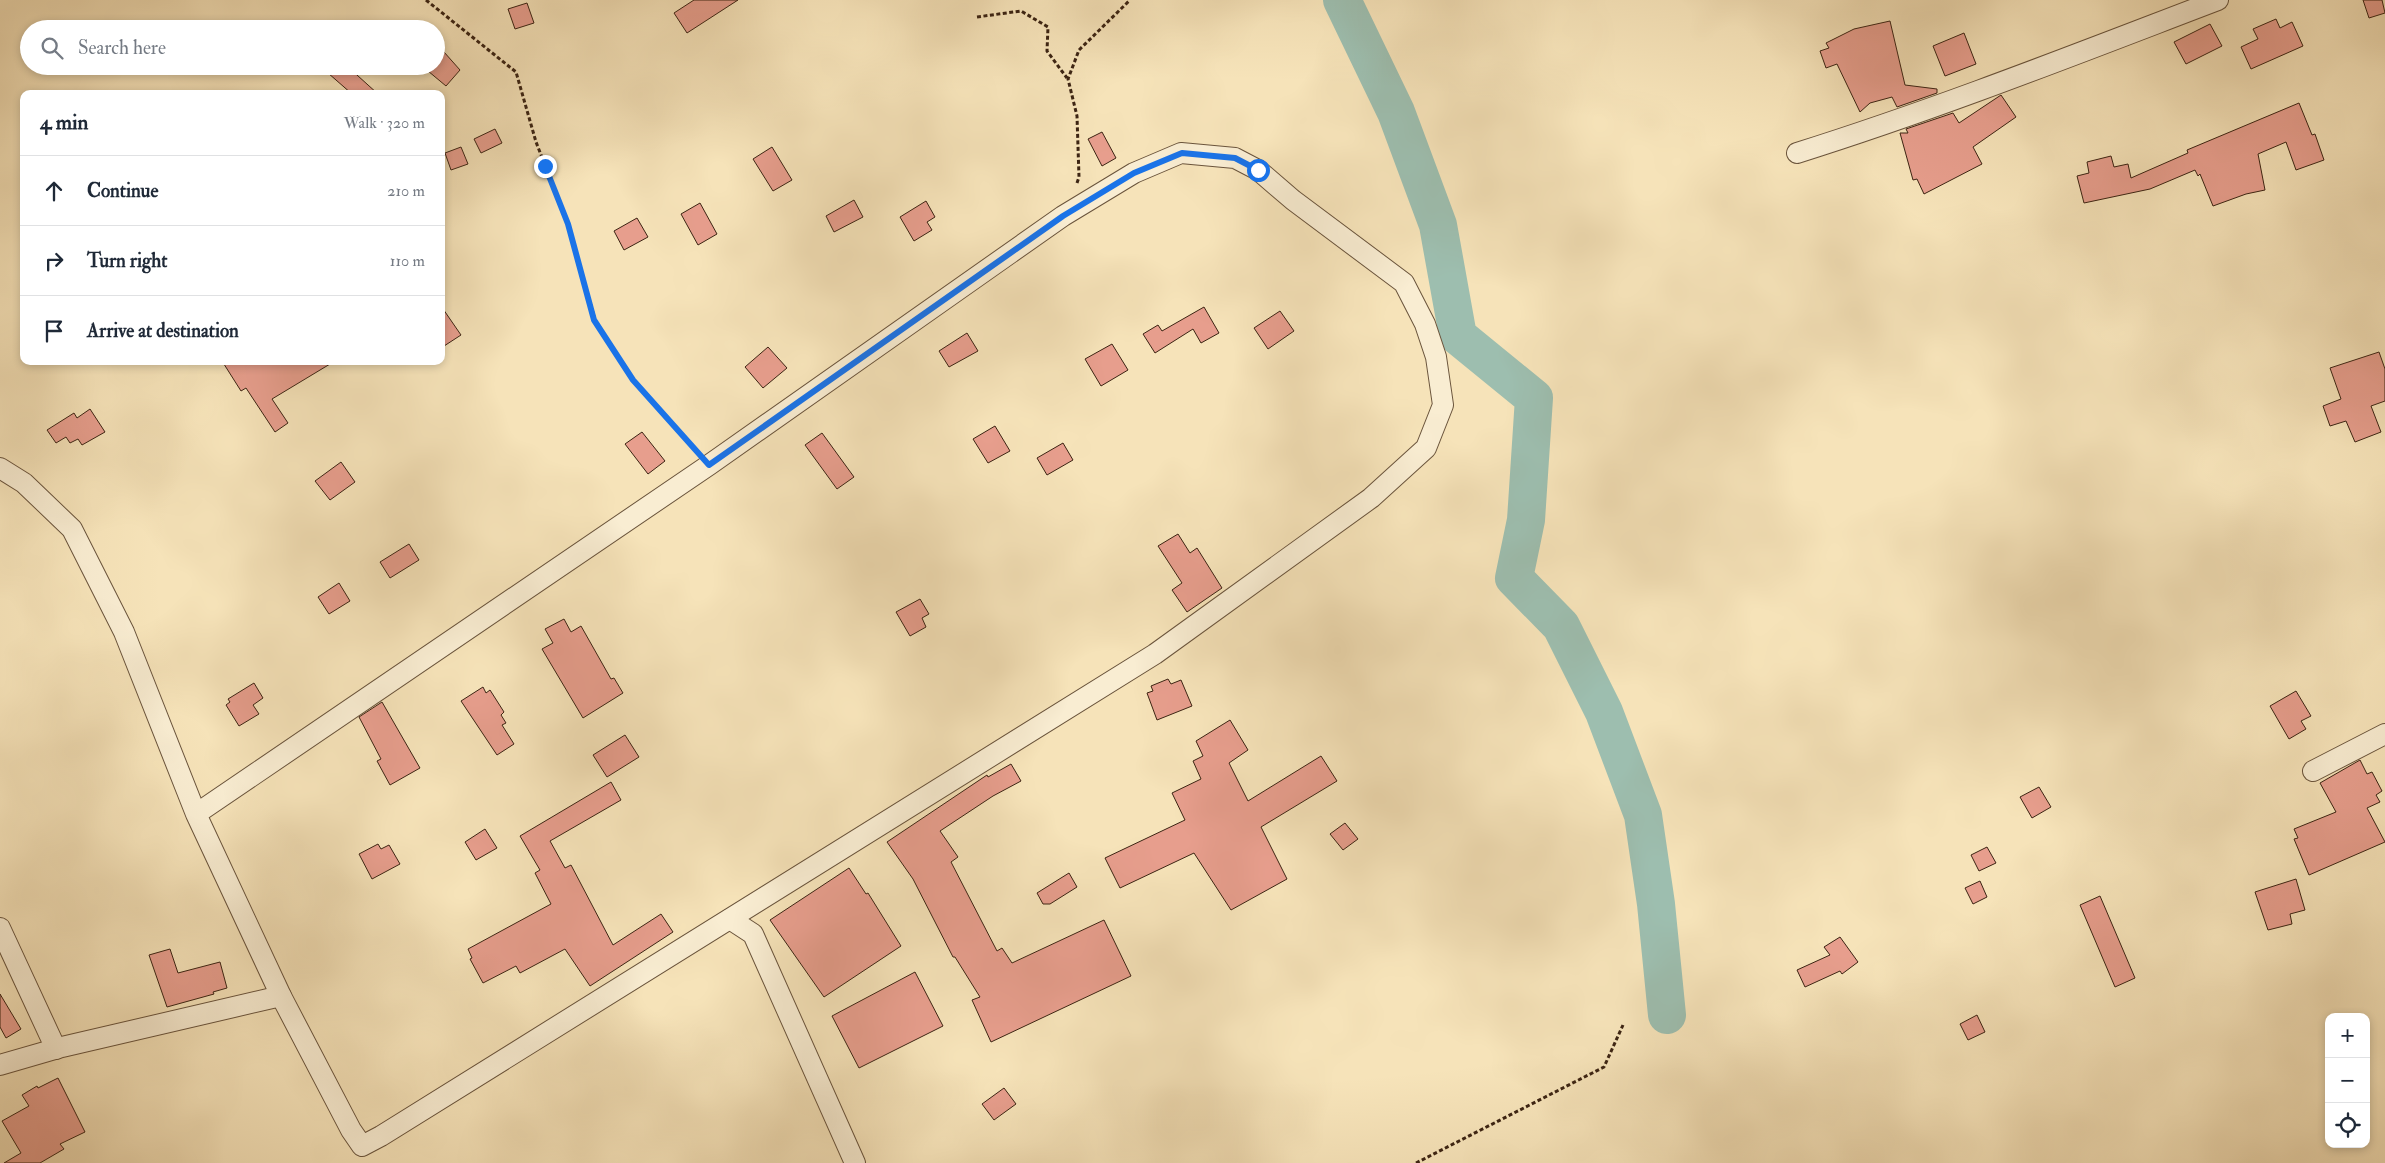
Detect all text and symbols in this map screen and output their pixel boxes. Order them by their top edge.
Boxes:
search box [20,20,445,75]
icon: search [38,34,66,62]
text: Search here [78,36,166,60]
text: 4 min [40,109,88,136]
text: Walk · 320 m [344,113,425,133]
route end [534,155,557,178]
route start [1247,159,1270,182]
icon: ahead [40,177,68,205]
text: Continue [87,179,158,203]
text: 210 m [387,181,425,201]
icon: right [40,247,68,275]
text: Turn right [87,249,167,273]
text: 110 m [390,251,425,271]
icon: arrive [40,317,68,345]
text: Arrive at destination [87,319,239,343]
map controls [2325,1013,2370,1148]
button: + [2325,1013,2370,1058]
button: − [2325,1058,2370,1103]
button: locate [2325,1103,2370,1148]

